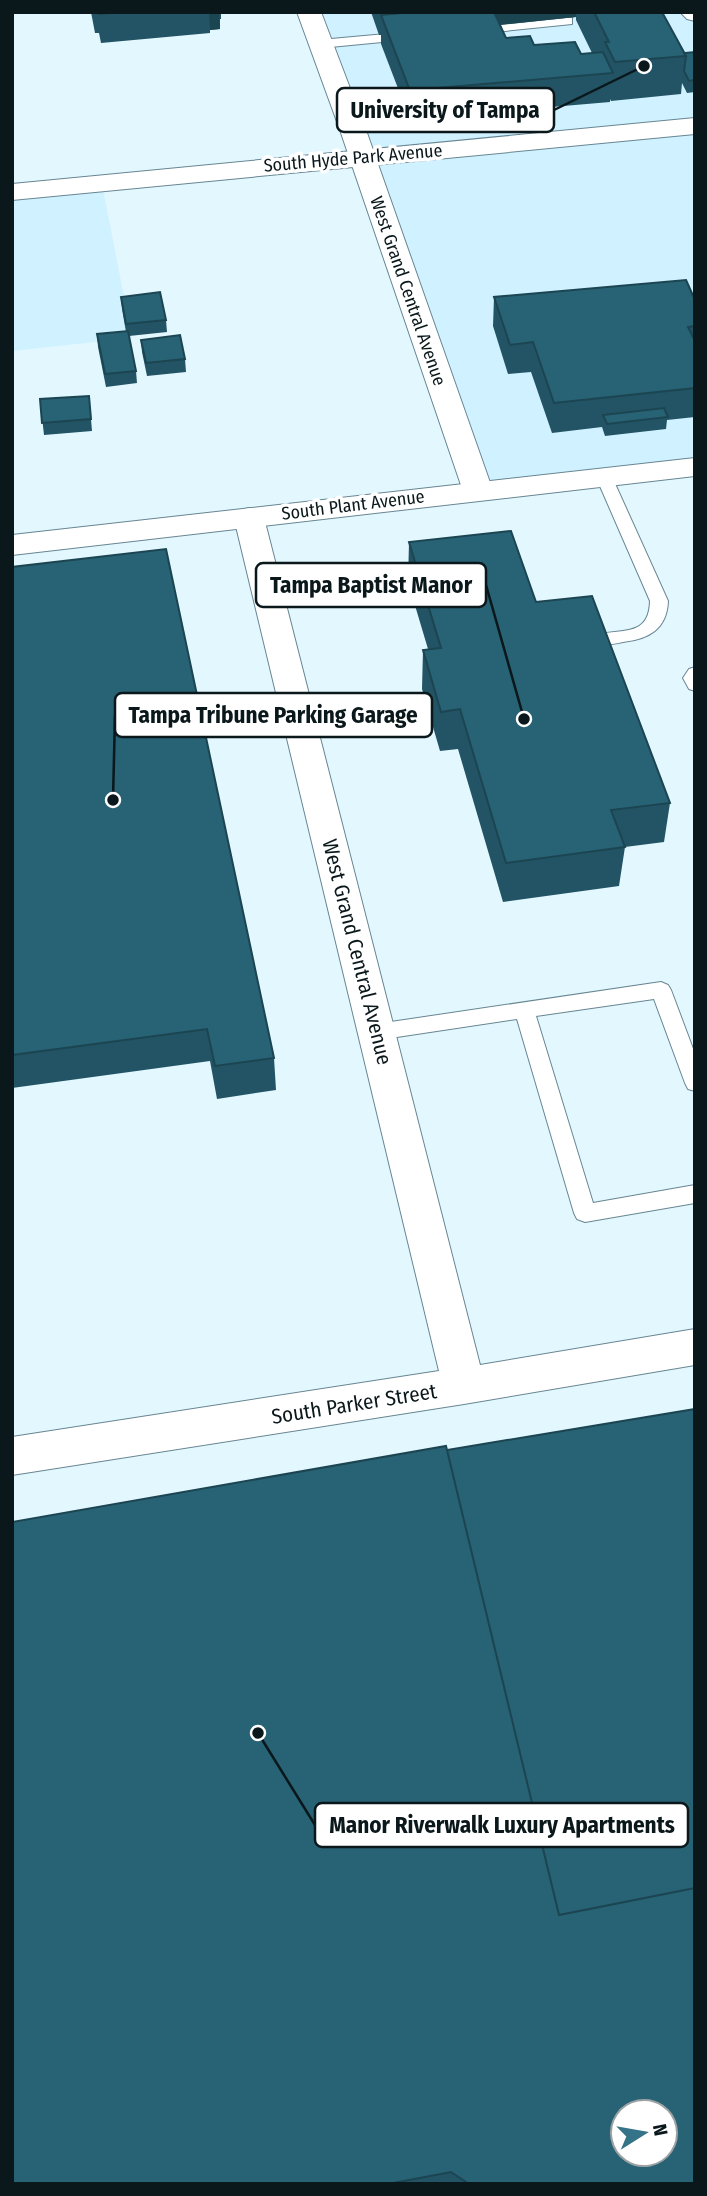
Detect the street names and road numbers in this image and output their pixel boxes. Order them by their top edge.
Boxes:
street label: South Hyde Park Avenue [263,139,443,177]
street label: West Grand Central Avenue [365,193,451,389]
street label: South Plant Avenue [280,485,426,525]
street label: West Grand Central Avenue [316,836,398,1068]
street label: South Parker Street [270,1378,438,1430]

